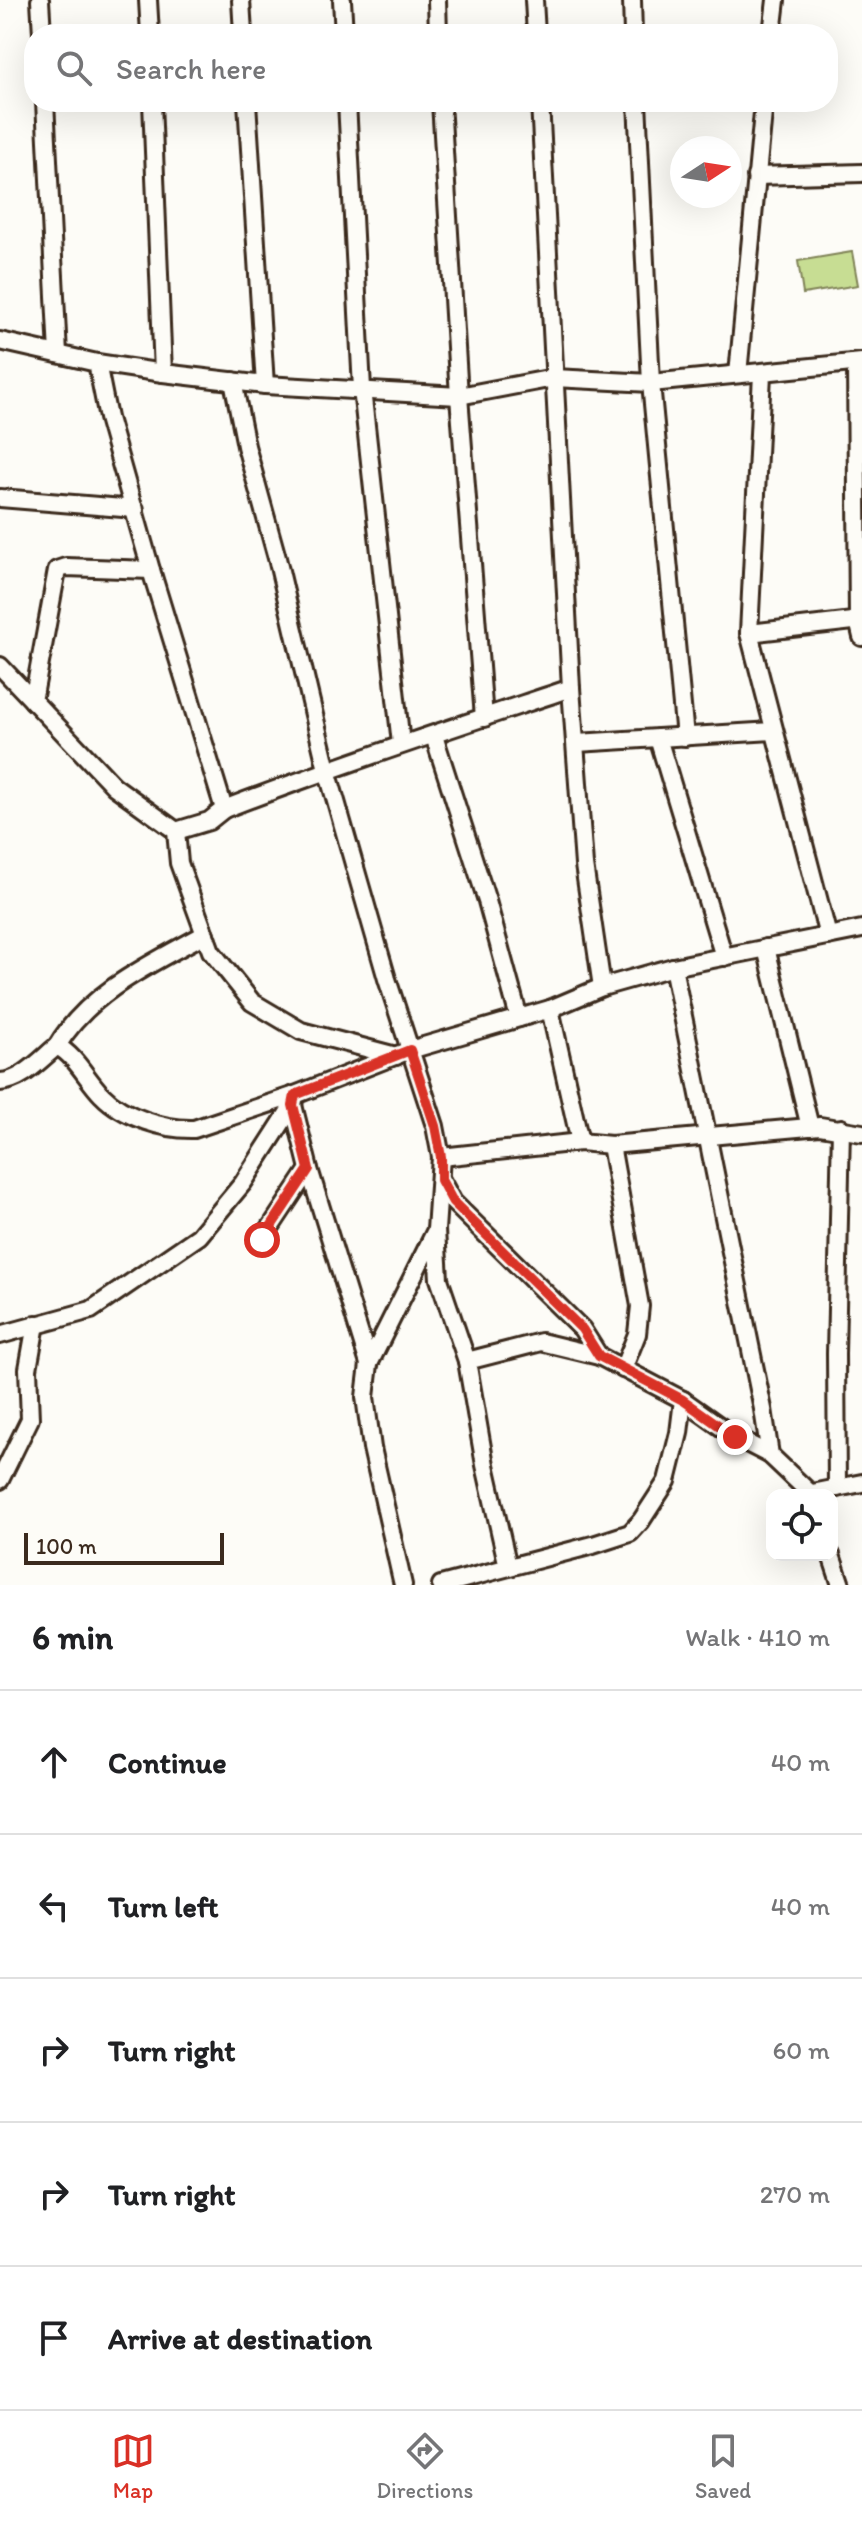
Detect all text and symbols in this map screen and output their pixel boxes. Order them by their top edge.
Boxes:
search box [24,24,838,112]
icon: search [52,46,96,90]
text: Search here [116,50,266,87]
north arrow [670,136,742,208]
route start [244,1222,280,1258]
route end [717,1419,753,1455]
map controls [766,1489,838,1561]
button: locate [766,1489,838,1561]
scale bar [24,1529,224,1565]
text: 100 m [36,1533,97,1560]
text: 6 min [32,1617,113,1658]
text: Walk · 410 m [685,1621,830,1653]
icon: ahead [32,1740,76,1784]
text: Continue [108,1744,227,1781]
text: 40 m [771,1746,830,1778]
icon: left [32,1884,76,1928]
text: Turn left [108,1888,219,1925]
text: 40 m [771,1890,830,1922]
icon: right [32,2028,76,2072]
text: Turn right [108,2032,236,2069]
text: 60 m [773,2034,830,2066]
icon: right [32,2172,76,2216]
text: Turn right [108,2176,236,2213]
text: 270 m [760,2178,830,2210]
icon: arrive [32,2316,76,2360]
text: Arrive at destination [108,2320,372,2357]
tab: Map [111,2429,155,2504]
tab: Directions [377,2429,473,2504]
tab: Saved [695,2429,751,2504]

